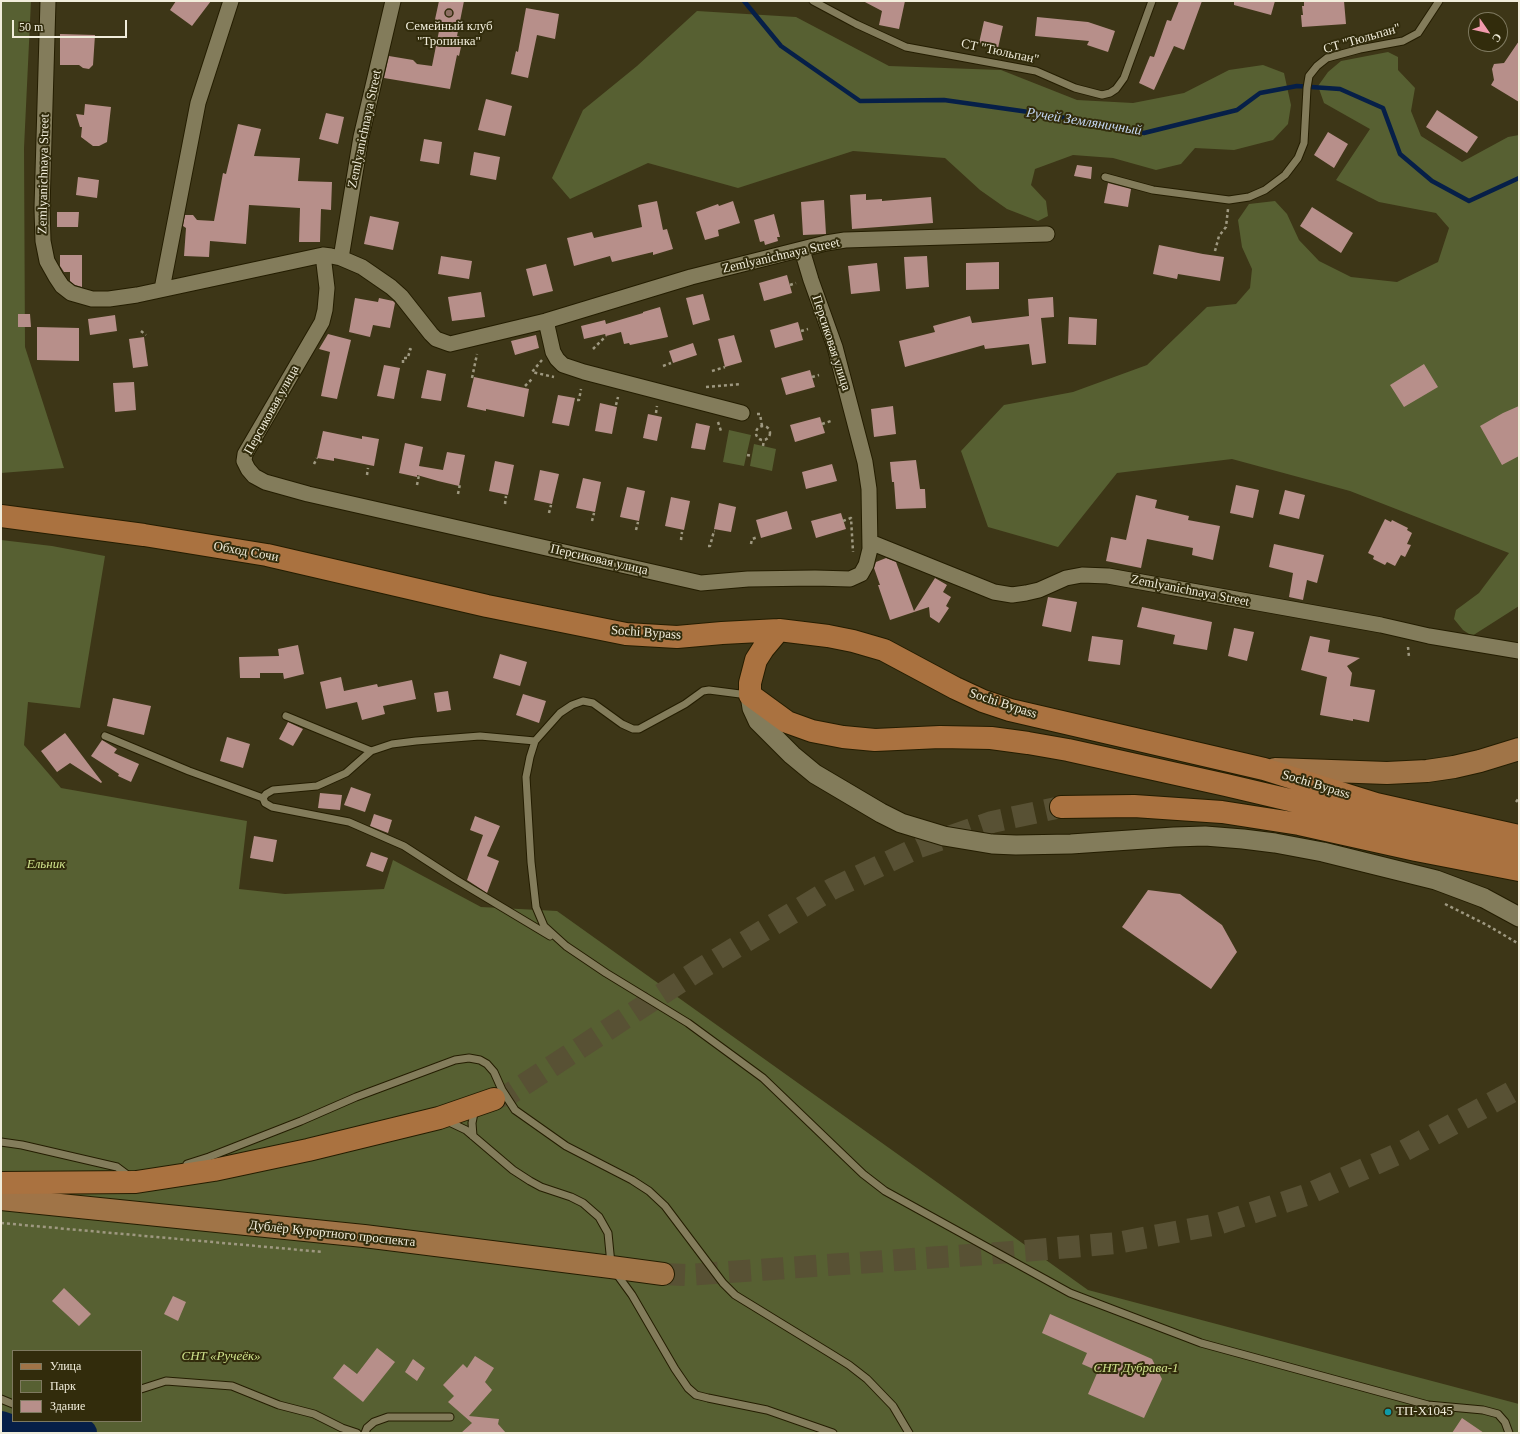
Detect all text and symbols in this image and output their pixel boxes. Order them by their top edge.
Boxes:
marker: Семейный клуб "Тропинка" [444,8,454,18]
scale bar [14,12,129,38]
north arrow [1468,12,1508,52]
place label: Семейный клуб "Тропинка" [405,19,493,50]
text: 50 m [19,20,43,34]
street label: СТ "Тюльпан" [1322,21,1402,57]
text: С [1490,31,1504,45]
street label: СТ "Тюльпан" [960,36,1040,68]
street label: Zemlyanichnaya Street [345,69,385,189]
water label: Ручей Земляничный [1025,105,1143,139]
street label: Zemlyanichnaya Street [35,114,53,234]
street label: Zemlyanichnaya Street [721,235,841,277]
street label: Персиковая улица [808,293,854,393]
street label: Персиковая улица [241,363,303,457]
street label: Обход Сочи [212,539,280,565]
street label: Персиковая улица [549,541,649,579]
street label: Zemlyanichnaya Street [1130,572,1250,610]
street label: Sochi Bypass [610,623,682,643]
street label: Sochi Bypass [967,686,1039,722]
street label: Sochi Bypass [1280,767,1352,803]
park label: Ельник [27,857,65,873]
street label: Дублёр Курортного проспекта [248,1217,416,1251]
park label: СНТ «Ручеёк» [181,1349,261,1365]
legend [12,1350,142,1422]
text: Улица [50,1359,81,1373]
park label: СНТ Дубрава-1 [1093,1361,1179,1377]
text: Парк [50,1379,76,1393]
text: Здание [50,1399,85,1413]
place label: ТП-Х1045 [1396,1404,1453,1420]
marker: ТП-Х1045 [1383,1407,1393,1417]

